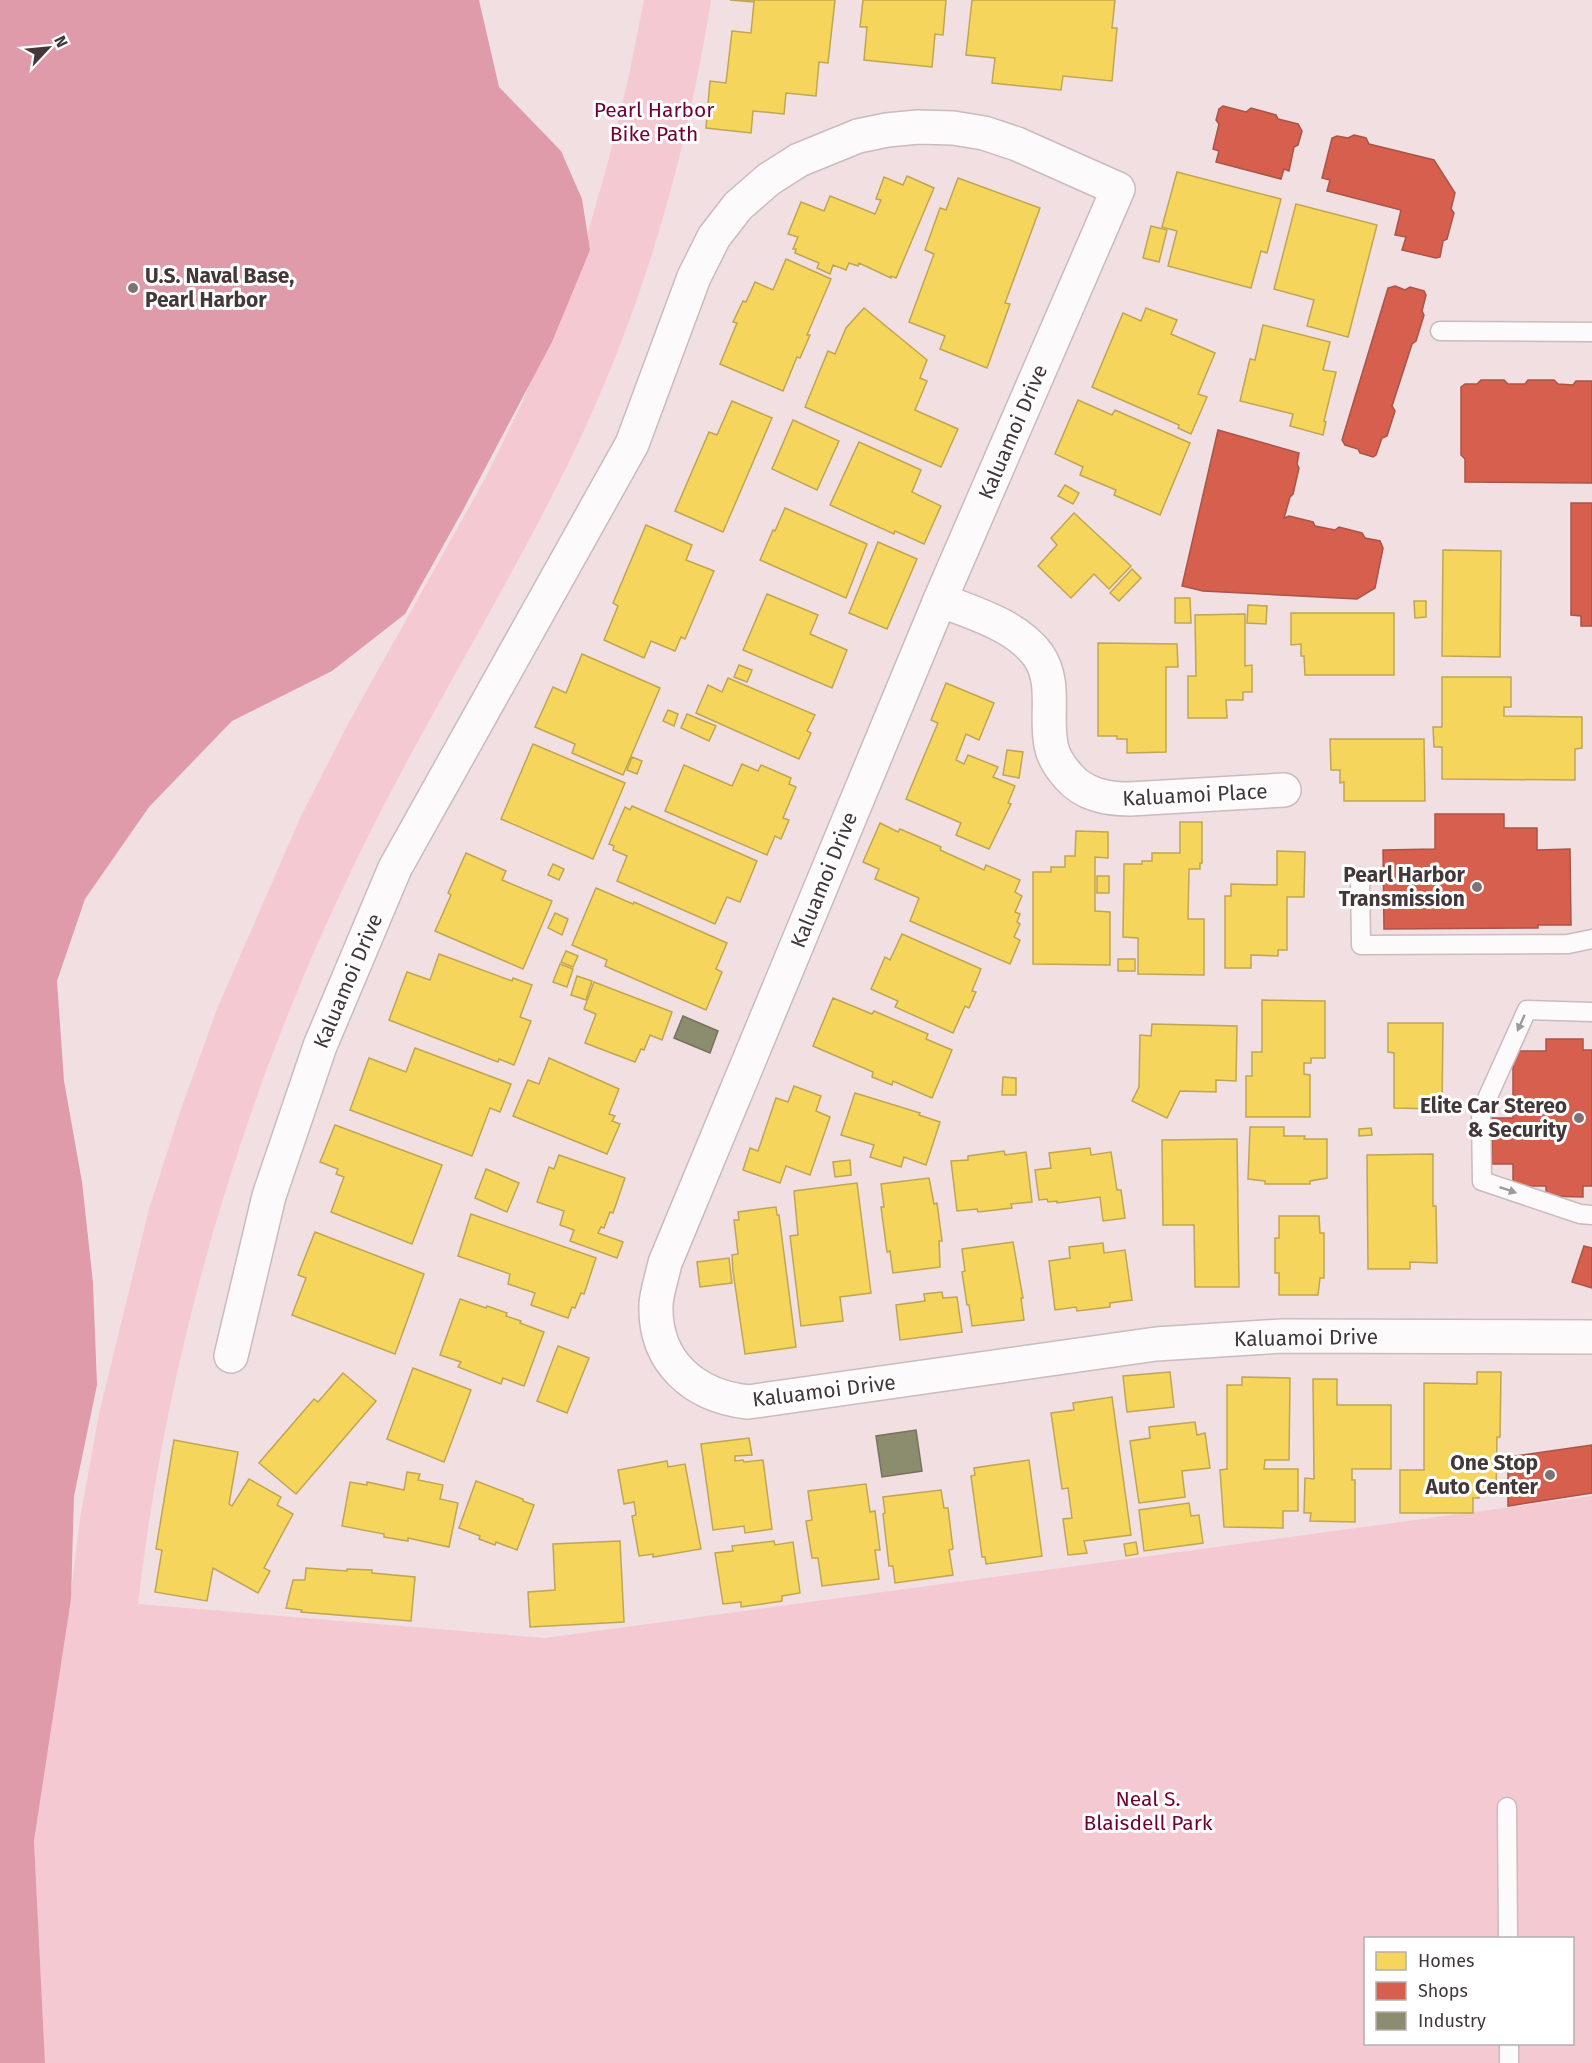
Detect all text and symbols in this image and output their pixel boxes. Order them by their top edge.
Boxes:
north arrow [18,18,78,78]
text: N [50,33,72,51]
park label: Pearl Harbor Bike Path [594,97,714,147]
place label: U.S. Naval Base, Pearl Harbor [145,263,294,313]
marker: U.S. Naval Base, Pearl Harbor [126,281,140,295]
street label: Kaluamoi Drive [973,361,1053,503]
street label: Kaluamoi Place [1122,778,1268,812]
street label: Kaluamoi Drive [785,808,863,952]
place label: Pearl Harbor Transmission [1339,862,1466,912]
marker: Pearl Harbor Transmission [1470,880,1484,894]
street label: Kaluamoi Drive [308,910,388,1052]
one-way arrow [1516,1014,1526,1032]
place label: Elite Car Stereo & Security [1420,1093,1567,1143]
marker: Elite Car Stereo & Security [1572,1111,1586,1125]
one-way arrow [1499,1186,1517,1195]
street label: Kaluamoi Drive [1234,1324,1378,1352]
street label: Kaluamoi Drive [751,1369,897,1413]
place label: One Stop Auto Center [1425,1450,1539,1500]
marker: One Stop Auto Center [1543,1468,1557,1482]
park label: Neal S. Blaisdell Park [1083,1786,1213,1836]
legend [1364,1937,1574,2045]
text: Homes [1418,1950,1474,1972]
text: Shops [1418,1980,1468,2002]
text: Industry [1418,2010,1486,2032]

